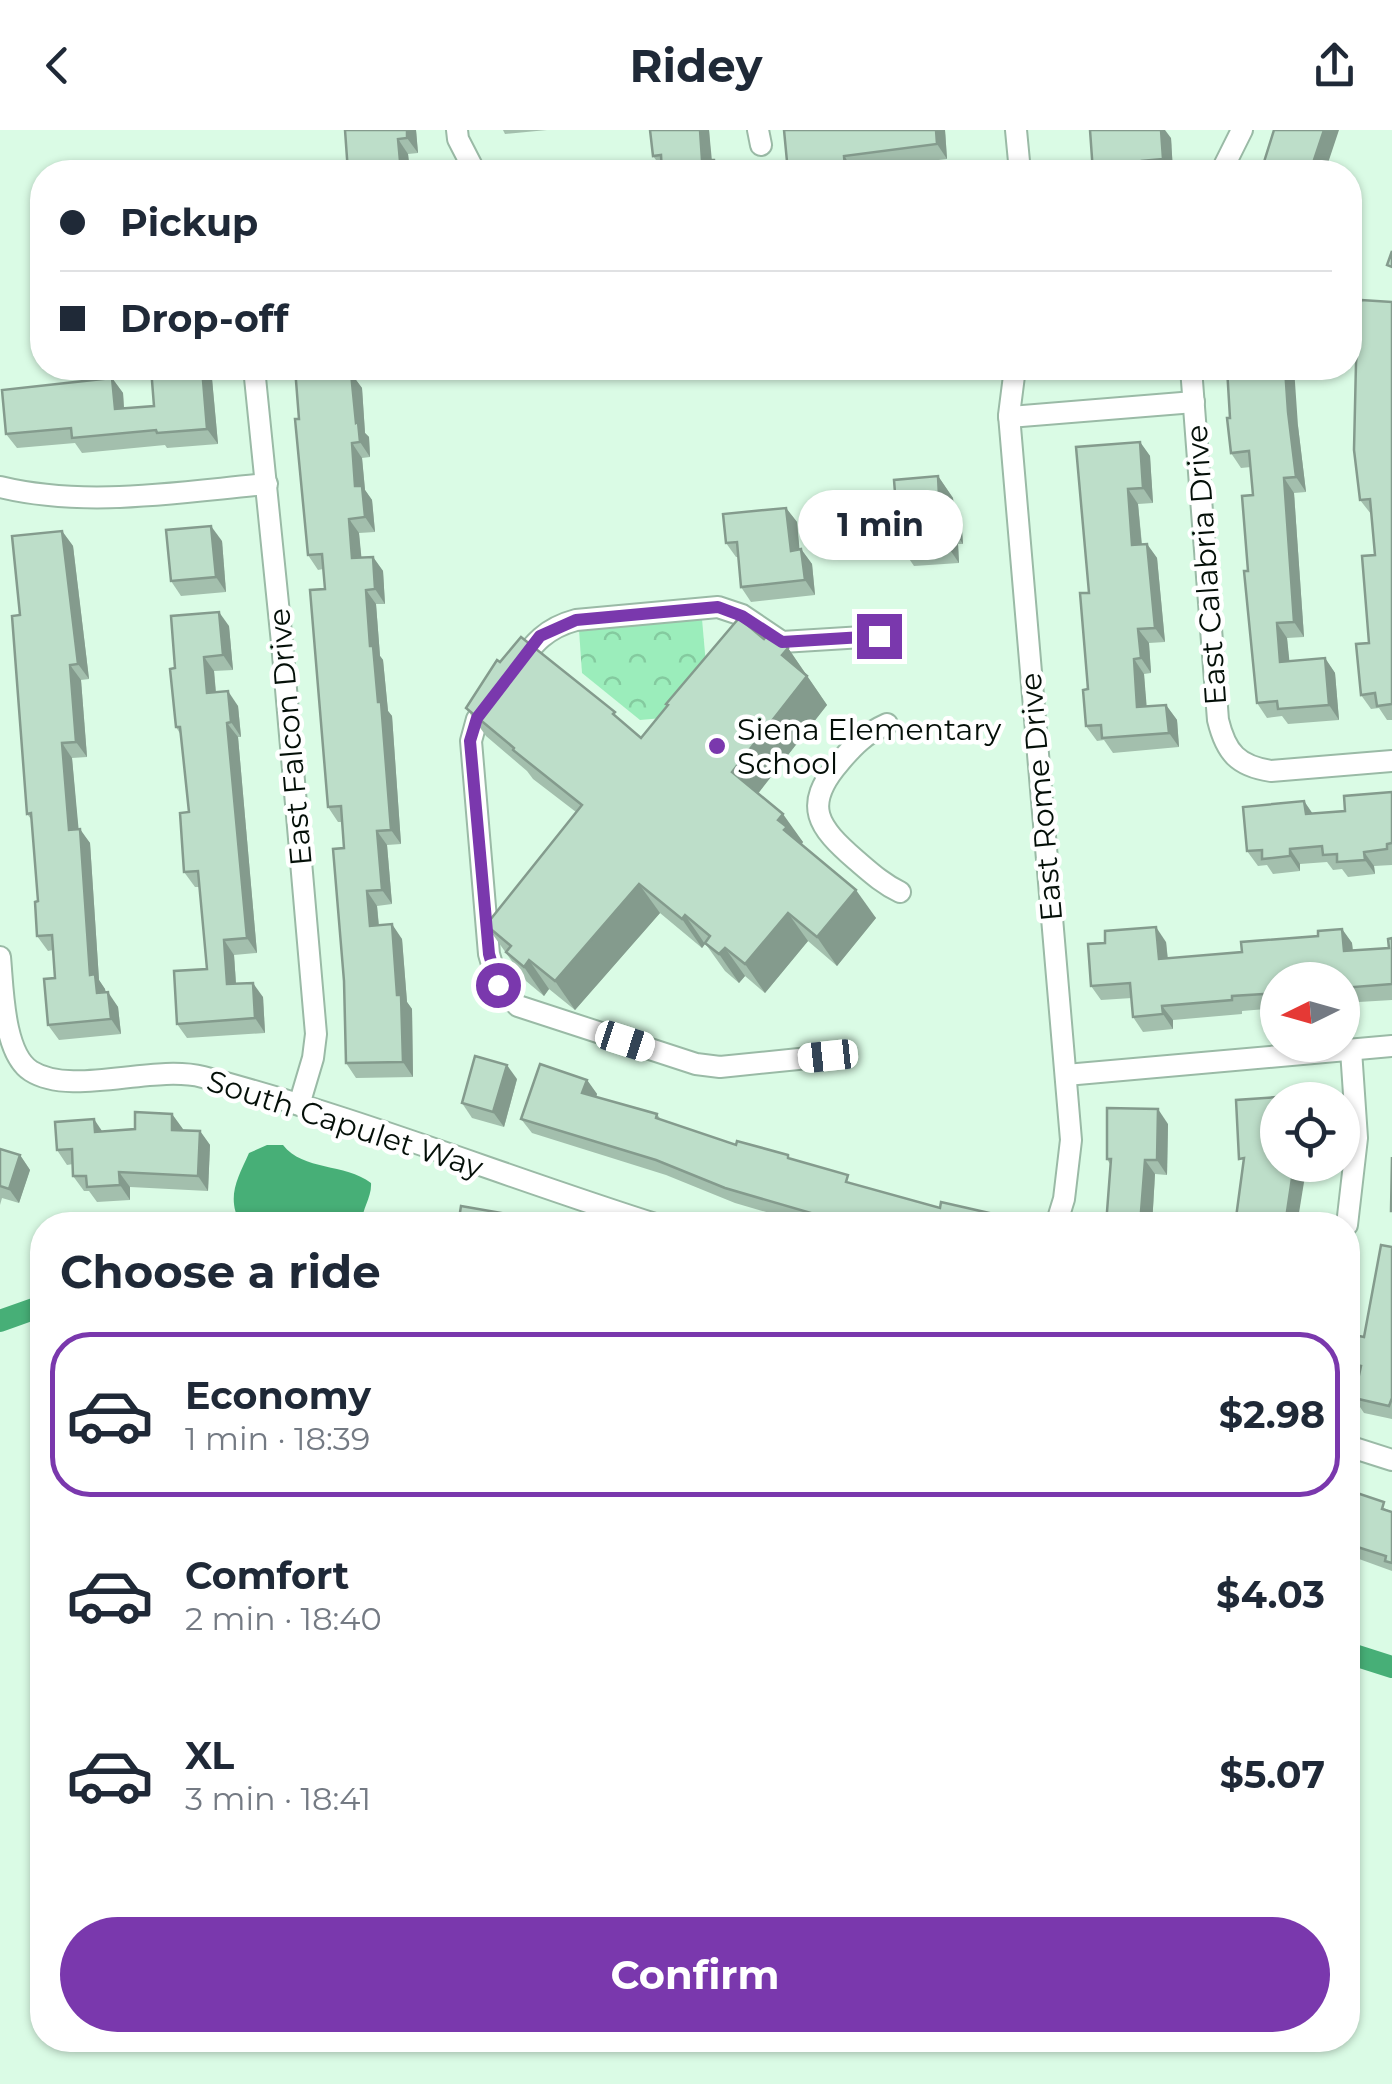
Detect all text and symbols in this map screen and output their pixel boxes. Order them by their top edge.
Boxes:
icon: back [30,38,85,93]
text: Ridey [629,38,763,93]
icon: share [1307,38,1362,93]
text: Pickup [120,199,258,246]
text: Drop-off [120,295,289,342]
street label: East Calabria Drive [1178,424,1234,706]
callout: 1 min [796,491,962,561]
text: 1 min [837,505,924,544]
street label: East Falcon Drive [260,607,320,867]
route end [857,614,902,659]
street label: East Rome Drive [1012,671,1070,923]
place label: Siena Elementary School [737,711,1002,782]
marker: Siena Elementary School [706,735,728,757]
north arrow [1260,962,1360,1062]
map controls [1260,962,1360,1182]
route start [476,963,521,1008]
car [592,1017,658,1065]
car [797,1038,859,1074]
street label: South Capulet Way [202,1062,488,1186]
button: locate [1260,1082,1360,1182]
text: Choose a ride [60,1244,381,1299]
icon: car [65,1370,155,1460]
text: Economy [185,1372,371,1419]
text: $2.98 [1219,1391,1325,1438]
text: 1 min · 18:39 [185,1419,370,1458]
icon: car [65,1550,155,1640]
text: Comfort [185,1552,349,1599]
text: $4.03 [1216,1571,1325,1618]
text: 2 min · 18:40 [185,1599,382,1638]
icon: car [65,1730,155,1820]
text: XL [185,1732,234,1779]
text: $5.07 [1219,1751,1325,1798]
text: 3 min · 18:41 [185,1779,371,1818]
button: Confirm [60,1917,1330,2032]

